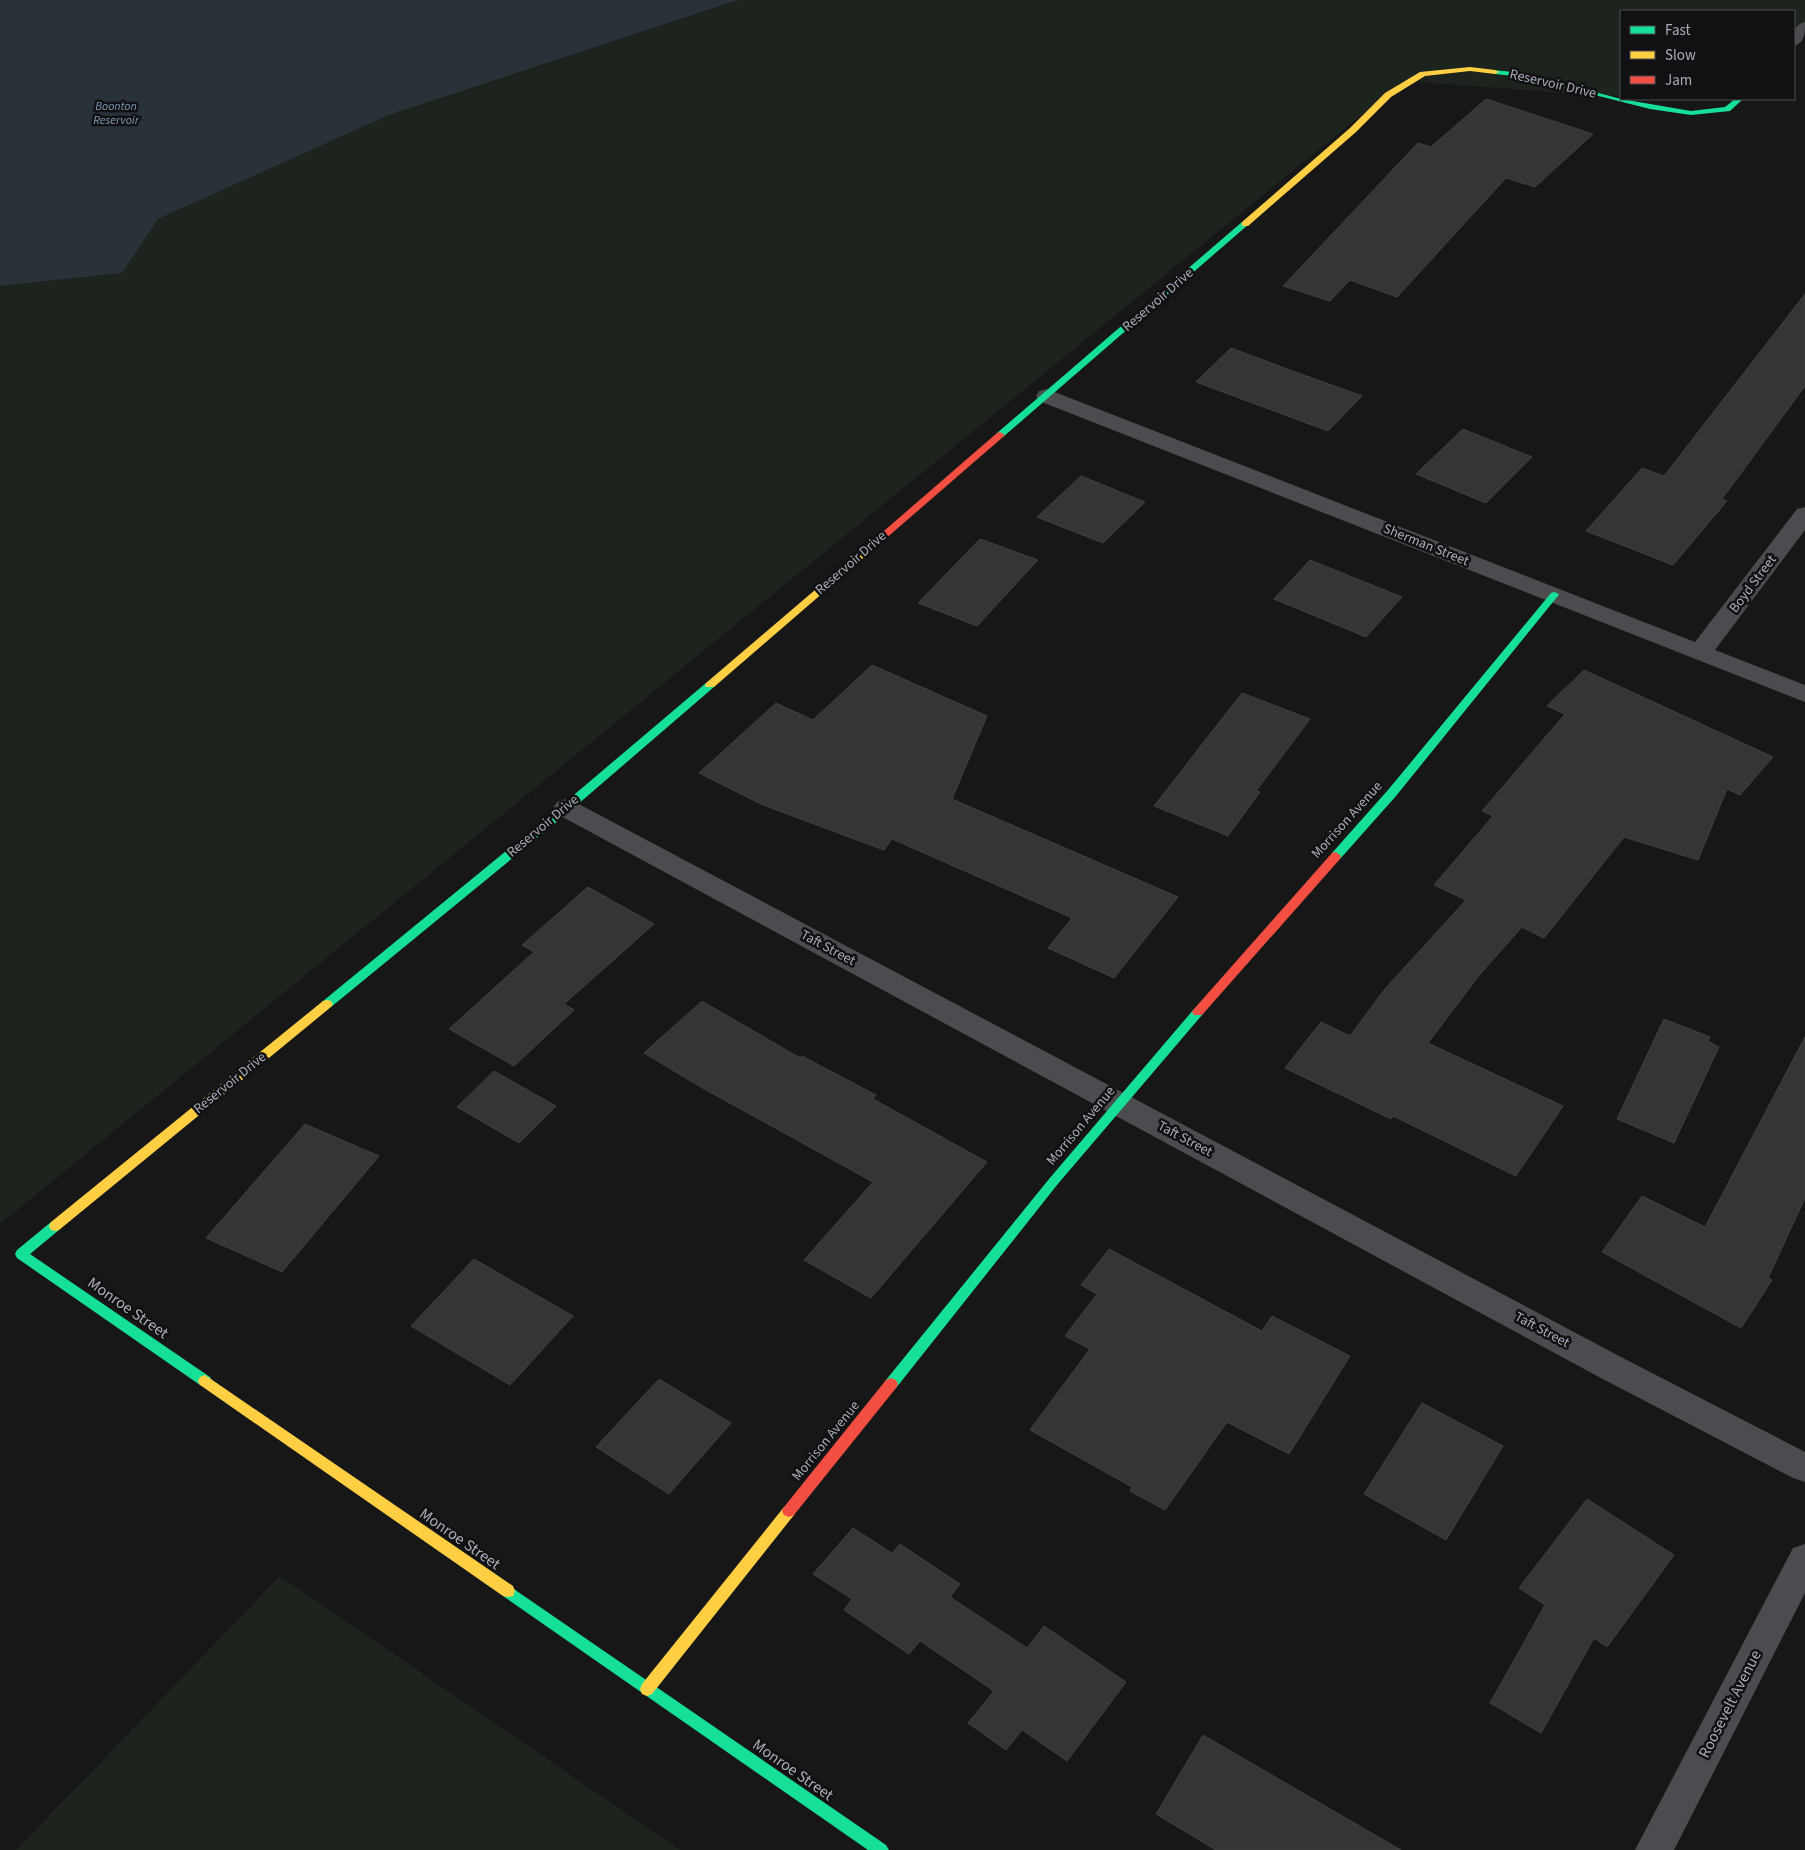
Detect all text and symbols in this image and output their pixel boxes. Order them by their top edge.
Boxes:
legend [1620,10,1795,100]
text: Fast [1665,20,1691,41]
text: Slow [1665,45,1696,66]
street label: Reservoir Drive [1508,64,1598,104]
text: Jam [1665,70,1692,91]
water label: Boonton Reservoir [93,98,140,129]
street label: Reservoir Drive [1118,263,1198,337]
street label: Sherman Street [1380,519,1472,571]
street label: Reservoir Drive [811,526,891,600]
street label: Boyd Street [1725,551,1782,617]
street label: Morrison Avenue [1307,777,1387,863]
street label: Reservoir Drive [503,790,583,862]
street label: Taft Street [797,925,859,971]
street label: Reservoir Drive [189,1047,271,1119]
street label: Morrison Avenue [1042,1082,1120,1170]
street label: Taft Street [1154,1116,1216,1162]
street label: Monroe Street [83,1272,173,1344]
street label: Taft Street [1511,1307,1573,1353]
street label: Morrison Avenue [787,1397,865,1485]
street label: Monroe Street [415,1503,505,1575]
street label: Roosevelt Avenue [1693,1646,1767,1762]
street label: Monroe Street [748,1734,838,1806]

